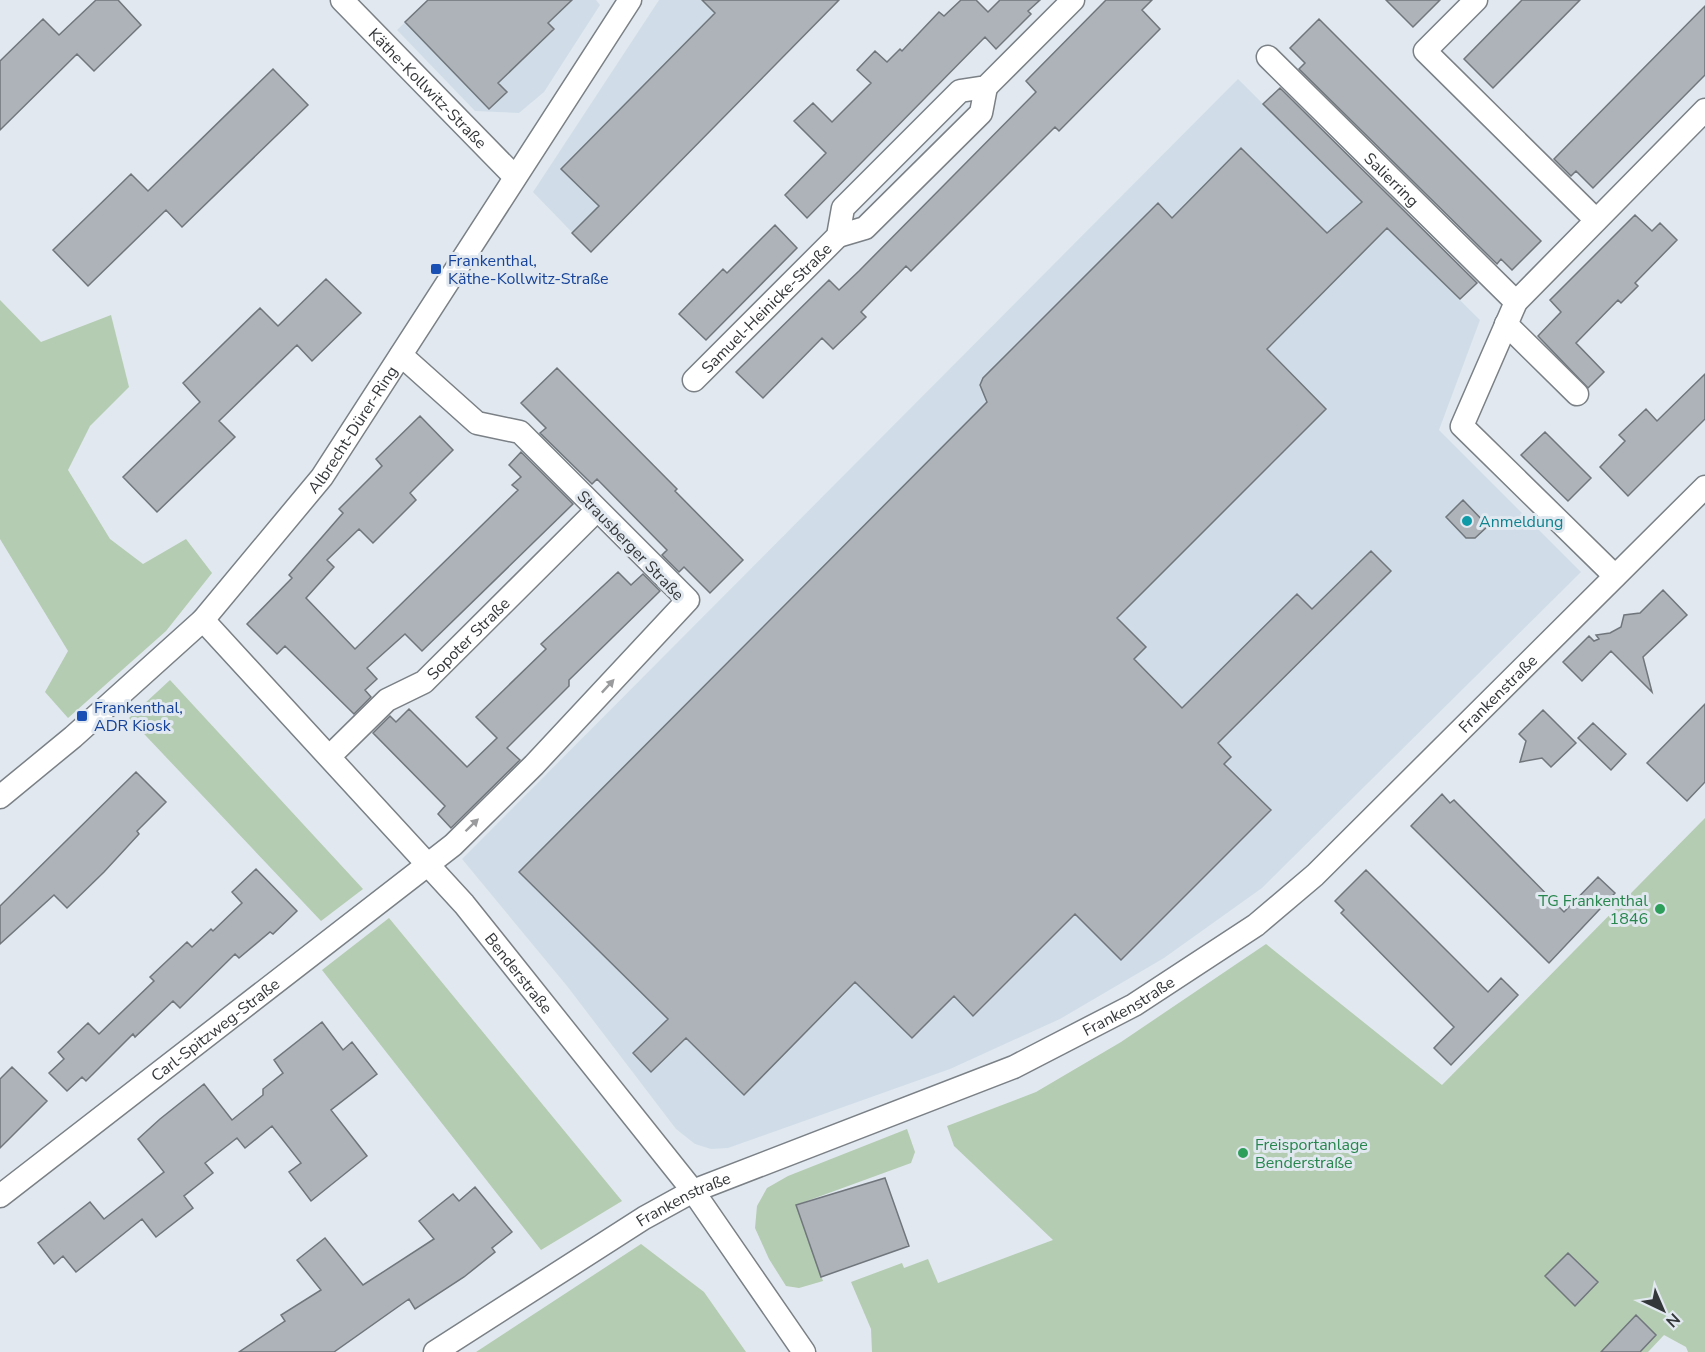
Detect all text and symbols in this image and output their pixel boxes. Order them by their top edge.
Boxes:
street label: Käthe-Kollwitz-Straße [363,24,491,154]
street label: Salierring [1359,148,1423,212]
street label: Samuel-Heinicke-Straße [697,238,837,379]
place label: Frankenthal, Käthe-Kollwitz-Straße [448,250,609,290]
marker: Frankenthal, Käthe-Kollwitz-Straße [429,262,443,276]
street label: Albrecht-Dürer-Ring [303,362,403,498]
street label: Strausberger Straße [572,486,689,606]
place label: Anmeldung [1479,511,1563,533]
marker: Anmeldung [1460,514,1474,528]
street label: Sopoter Straße [422,593,515,685]
street label: Frankenstraße [1454,650,1542,738]
one-way arrow [601,678,615,693]
place label: Frankenthal, ADR Kiosk [94,697,183,737]
marker: Frankenthal, ADR Kiosk [75,709,89,723]
one-way arrow [465,819,479,833]
place label: TG Frankenthal 1846 [1538,890,1648,930]
marker: TG Frankenthal 1846 [1653,902,1667,916]
street label: Benderstraße [479,929,557,1019]
street label: Frankenstraße [1079,971,1179,1042]
street label: Carl-Spitzweg-Straße [147,973,285,1087]
place label: Freisportanlage Benderstraße [1255,1134,1368,1174]
marker: Freisportanlage Benderstraße [1236,1146,1250,1160]
street label: Frankenstraße [632,1168,734,1232]
north arrow [1633,1280,1693,1340]
text: N [1661,1308,1685,1332]

